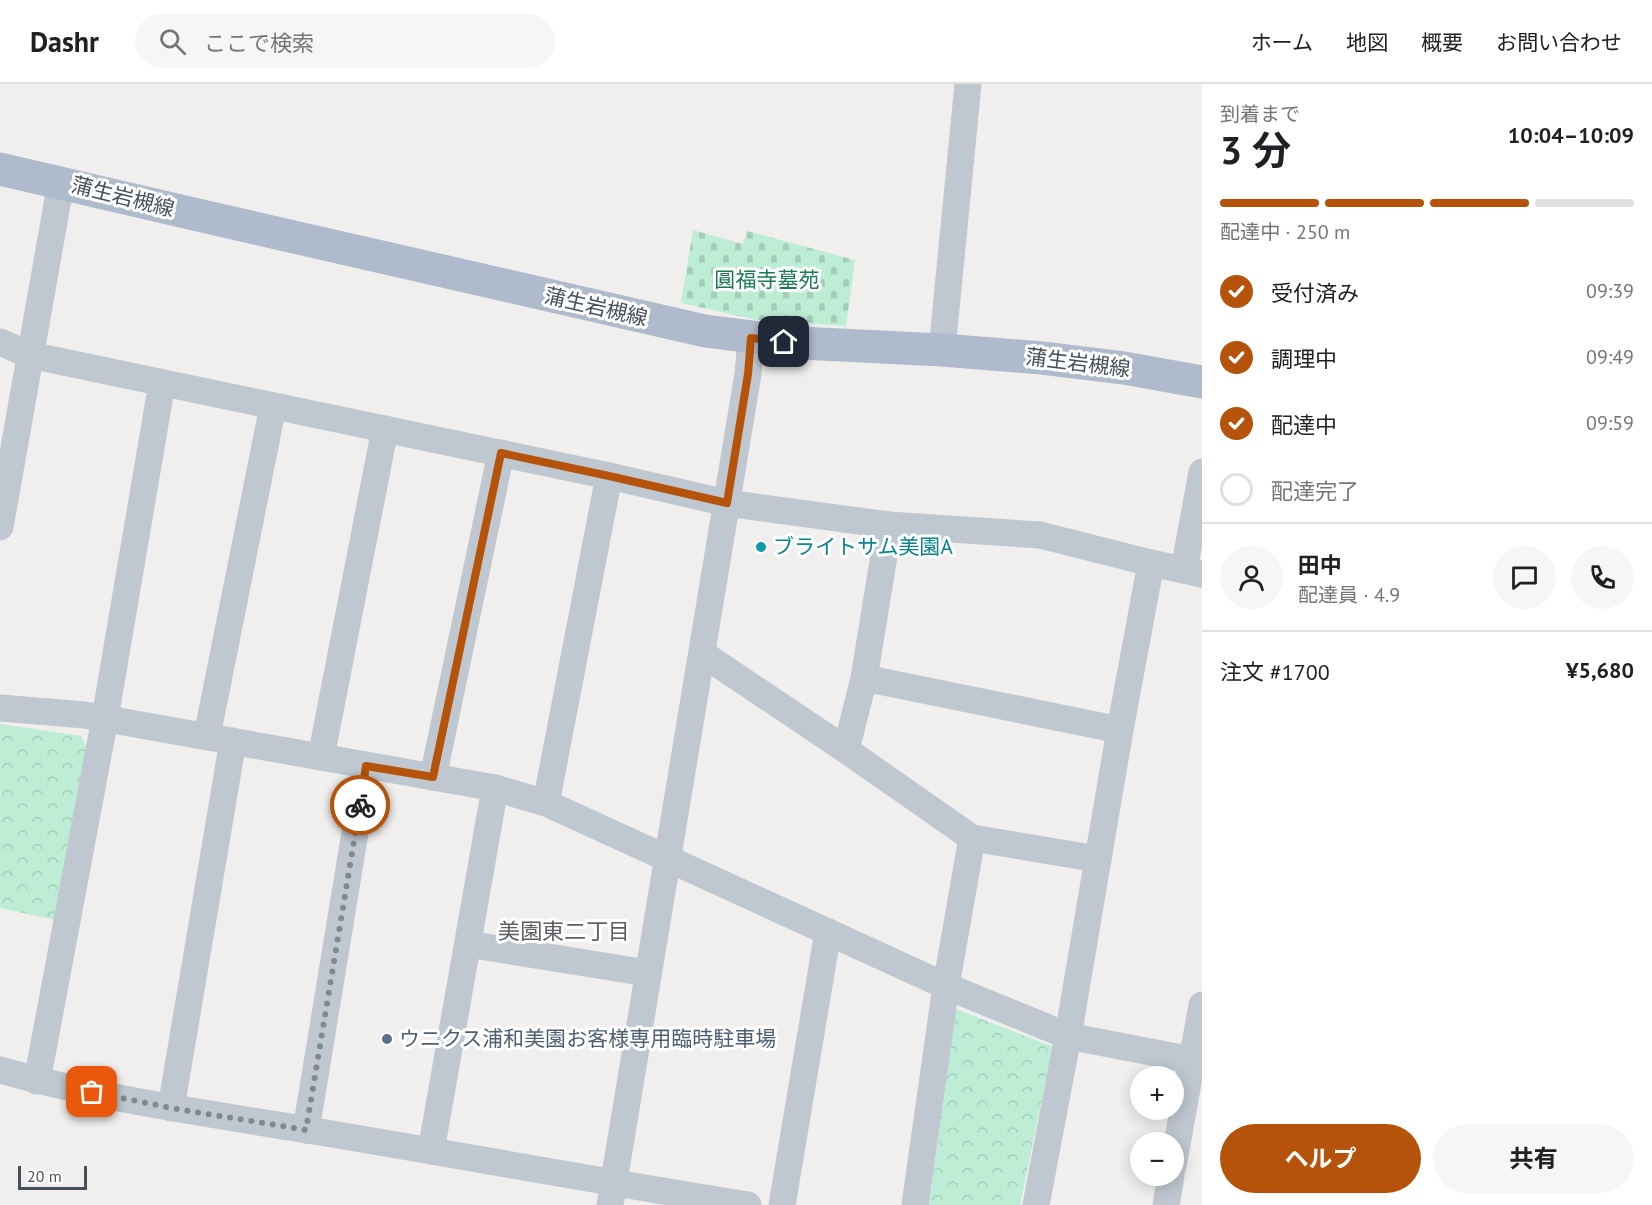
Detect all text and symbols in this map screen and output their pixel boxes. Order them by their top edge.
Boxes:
search box [135,14,555,68]
text: Dashr [30,23,99,60]
icon: search [156,25,189,58]
text: ここで検索 [204,29,314,57]
text: ホーム [1251,29,1313,56]
text: 地図 [1346,29,1388,56]
text: 概要 [1421,29,1463,56]
text: お問い合わせ [1496,29,1622,56]
text: 到着まで [1220,101,1300,127]
text: 10:04–10:09 [1508,121,1634,149]
text: 3 分 [1220,124,1291,175]
street label: 蒲生岩槻線 [69,171,177,222]
text: 配達中 · 250 m [1220,219,1350,245]
park label: 圓福寺墓苑 [715,266,820,293]
icon: check [1220,275,1253,308]
text: 09:39 [1586,278,1634,304]
text: 受付済み [1271,279,1359,307]
street label: 蒲生岩槻線 [542,282,650,331]
pin [758,316,809,367]
icon: home [767,325,800,358]
icon: check [1220,341,1253,374]
street label: 蒲生岩槻線 [1024,343,1132,382]
text: 09:49 [1586,344,1634,370]
text: 調理中 [1271,345,1337,373]
icon: check [1220,407,1253,440]
text: 09:59 [1586,410,1634,436]
text: 配達中 [1271,411,1337,439]
text: 配達完了 [1271,477,1359,505]
place label: ブライトサム美園A [773,533,954,560]
marker: ブライトサム美園A [754,540,768,554]
button: person [1220,546,1283,609]
button: chat [1493,546,1556,609]
button: phone [1571,546,1634,609]
text: 田中 [1298,551,1342,579]
text: 配達員 · 4.9 [1298,582,1400,608]
text: ¥5,680 [1566,656,1634,684]
text: 注文 #1700 [1220,658,1330,686]
courier [330,775,390,835]
icon: bike [344,789,377,822]
district label: 美園東二丁目 [498,917,630,945]
place label: ウニクス浦和美園お客様専用臨時駐車場 [399,1025,776,1052]
marker: ウニクス浦和美園お客様専用臨時駐車場 [380,1032,394,1046]
pin [66,1066,117,1117]
map controls [1130,1066,1184,1186]
button: + [1130,1066,1184,1120]
icon: bag [75,1075,108,1108]
button: ヘルプ [1220,1124,1421,1193]
button: 共有 [1433,1124,1634,1193]
button: − [1130,1132,1184,1186]
scale bar [18,1163,87,1190]
text: 20 m [27,1166,62,1186]

